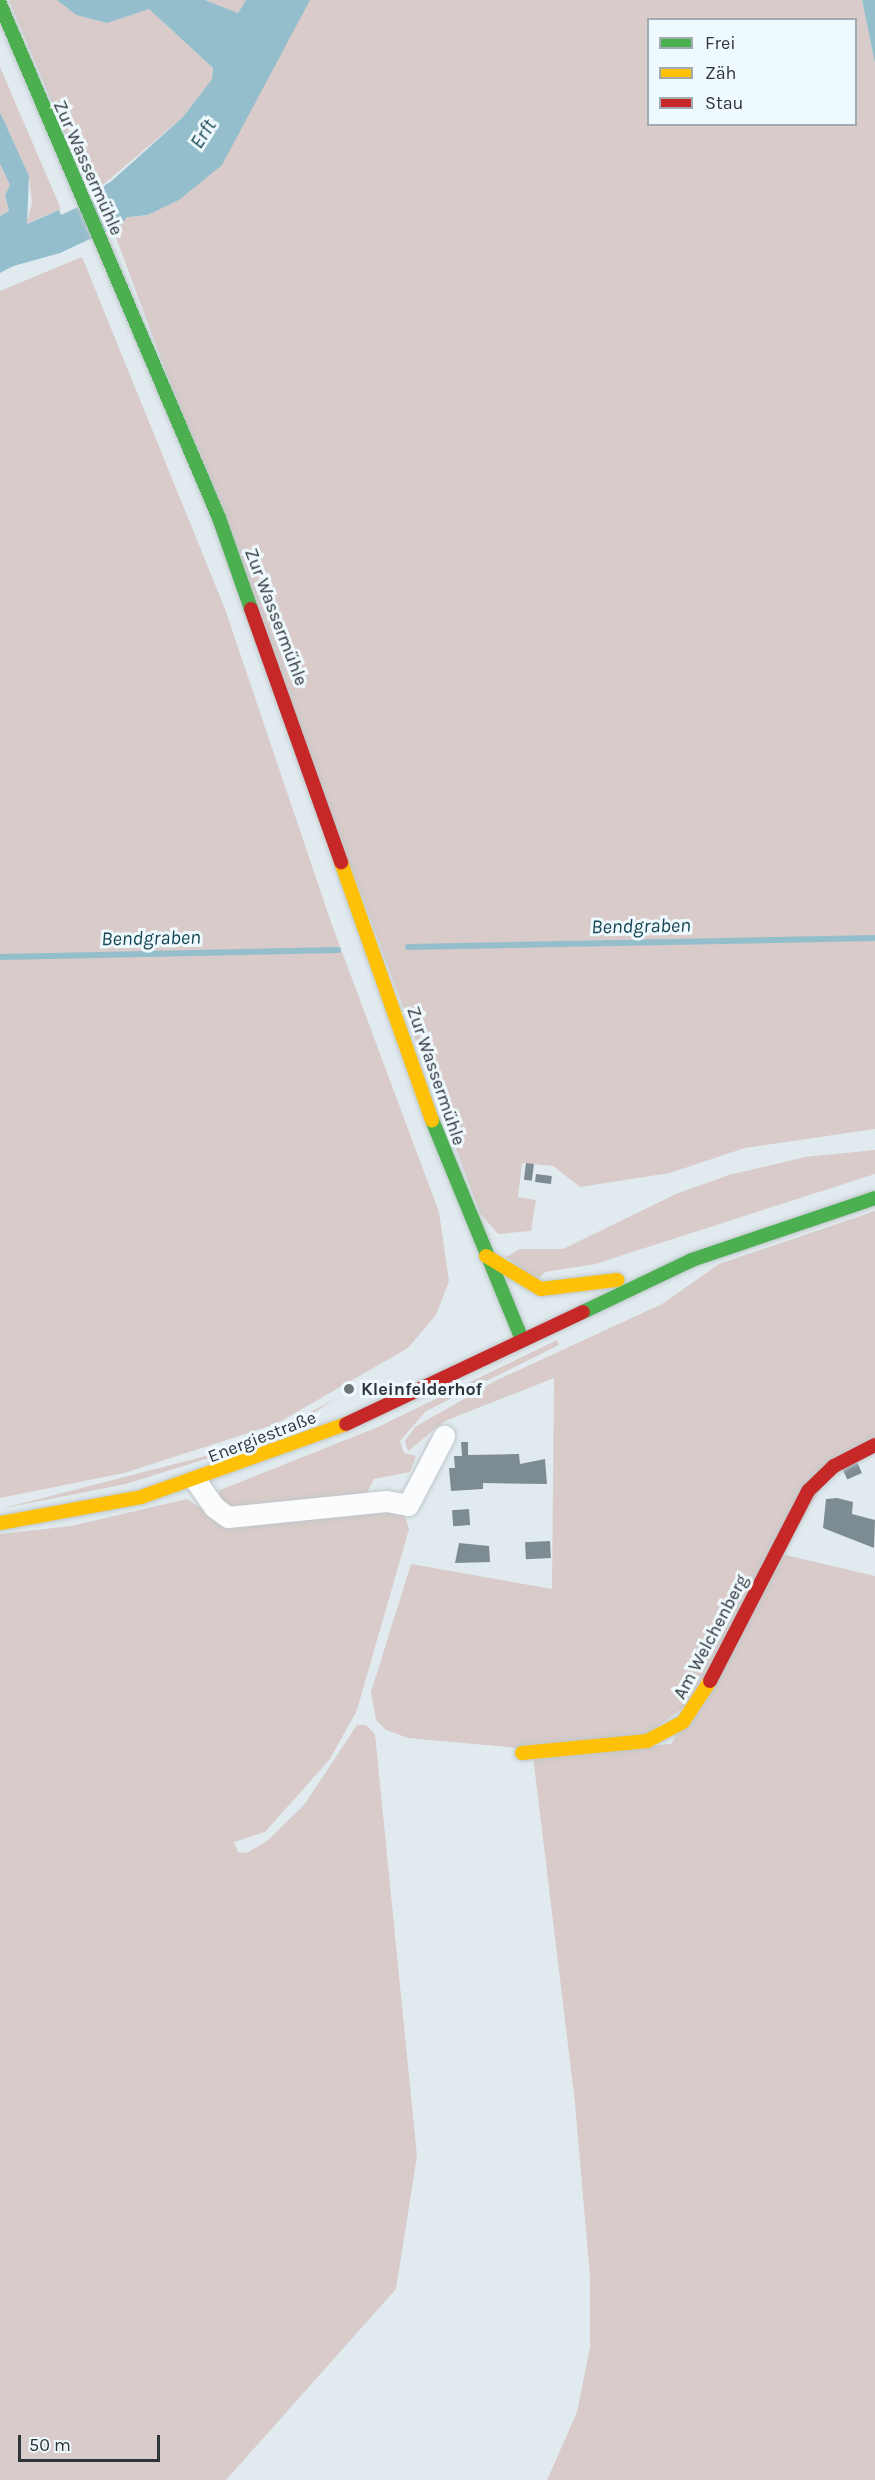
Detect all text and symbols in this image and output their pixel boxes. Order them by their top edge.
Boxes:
legend [647,18,857,126]
text: Frei [705,32,736,54]
text: Zäh [705,62,736,84]
text: Stau [705,92,743,114]
street label: Zur Wassermühle [49,97,127,239]
water label: Erft [185,115,221,153]
street label: Zur Wassermühle [240,545,312,689]
water label: Bendgraben [591,913,691,939]
water label: Bendgraben [101,925,201,951]
street label: Zur Wassermühle [402,1004,470,1148]
place label: Kleinfelderhof [361,1378,482,1400]
marker: Kleinfelderhof [342,1382,356,1396]
street label: Energiestraße [205,1406,319,1468]
street label: Am Welchenberg [669,1571,753,1703]
scale bar [21,2423,164,2461]
text: 50 m [29,2434,71,2456]

